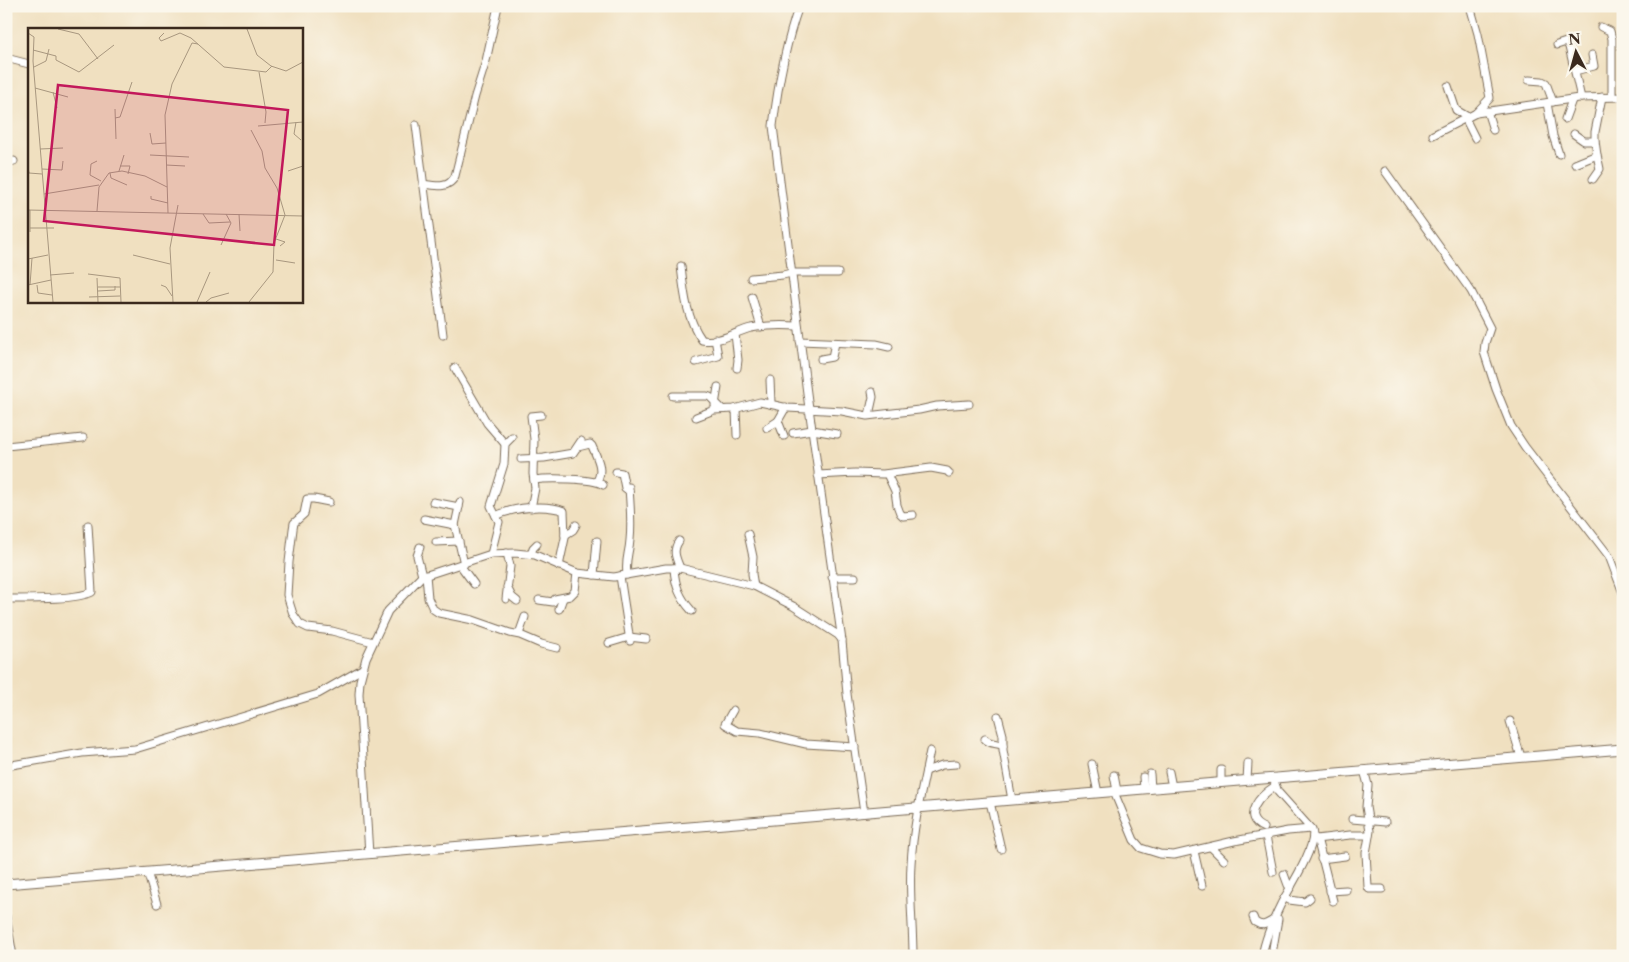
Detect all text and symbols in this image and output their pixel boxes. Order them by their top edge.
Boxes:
inset map [28,28,302,302]
north arrow [1552,28,1602,78]
text: N [1568,29,1582,49]

